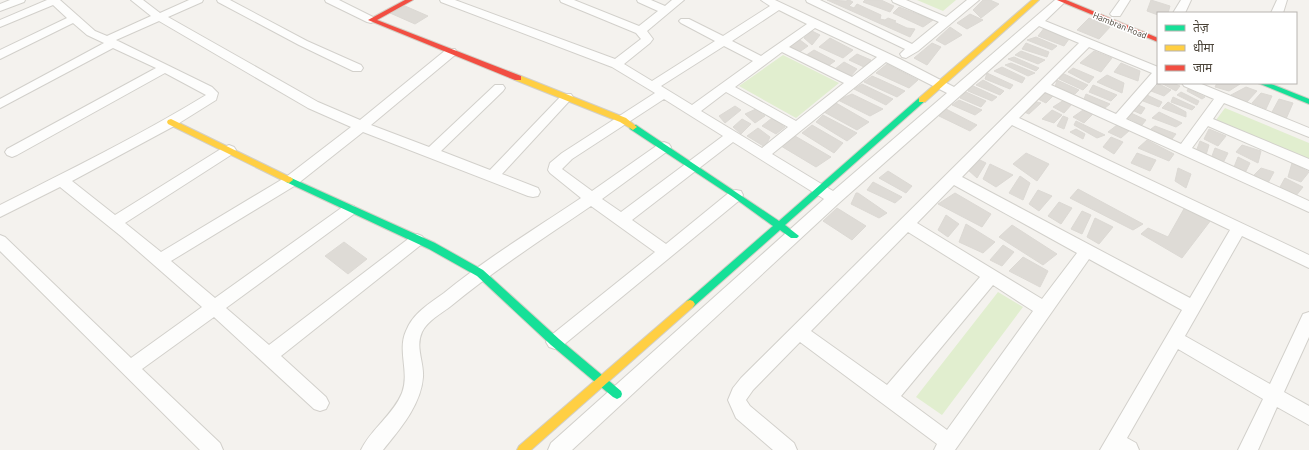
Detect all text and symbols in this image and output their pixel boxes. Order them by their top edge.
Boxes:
street label: Hambran Road [1091,9,1149,41]
legend [1157,12,1297,84]
text: तेज़ [1193,20,1210,34]
text: धीमा [1193,40,1215,54]
text: जाम [1193,60,1213,74]

